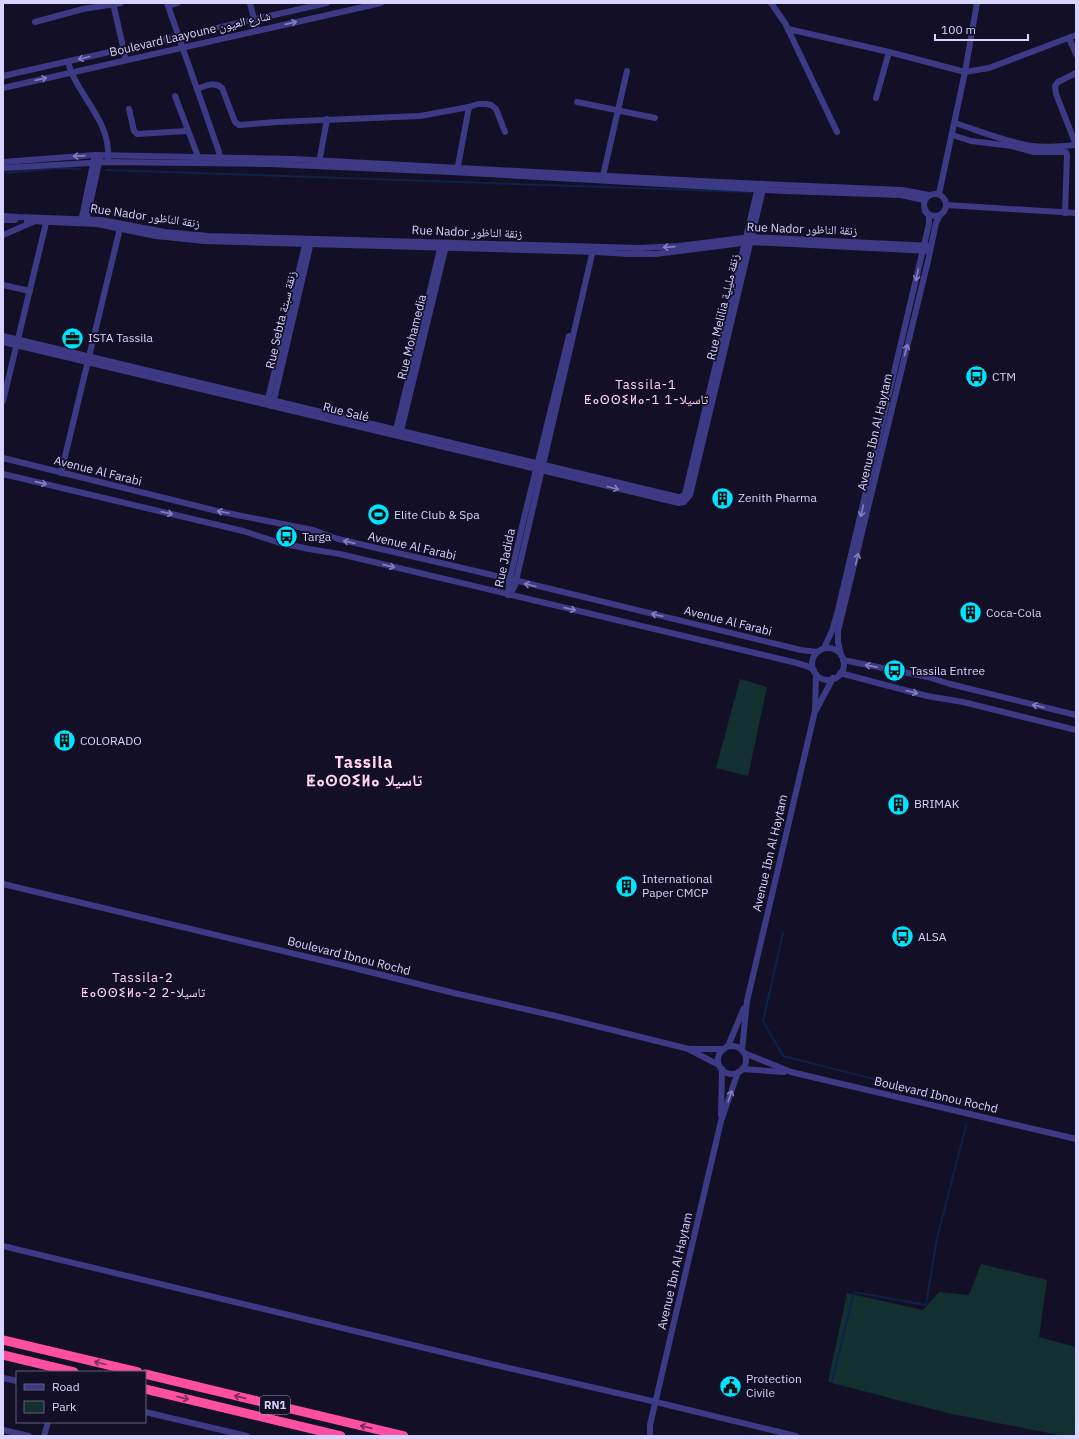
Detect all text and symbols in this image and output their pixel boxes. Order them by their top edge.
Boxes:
street label: Boulevard Laayoune شارع العيون [108,8,272,60]
scale bar [935,16,1028,42]
one-way arrow [284,19,297,27]
text: 100 m [941,22,976,37]
one-way arrow [78,55,91,63]
one-way arrow [34,75,47,82]
one-way arrow [73,153,86,160]
street label: Rue Nador زنقة الناظور [89,200,201,231]
street label: Rue Nador زنقة الناظور [746,219,858,238]
street label: Rue Nador زنقة الناظور [411,222,523,241]
one-way arrow [663,243,676,251]
street label: Rue Melilia زنقة مليلية [703,252,742,361]
one-way arrow [912,268,920,281]
street label: Rue Sebta زنقة سبتة [262,269,299,370]
street label: Rue Mohamedia [394,292,429,381]
office icon: ISTA Tassila [59,325,85,351]
place label: ISTA Tassila [88,330,154,345]
one-way arrow [903,344,910,357]
bus stop icon: CTM [963,364,989,390]
place label: CTM [992,369,1016,384]
street label: Avenue Ibn Al Haytam [854,372,895,492]
district label: Tassila-1 ⵟⴰⵙⵙⵉⵍⴰ-1 1-تاسيلا [584,376,708,408]
street label: Rue Salé [321,399,371,425]
street label: Avenue Al Farabi [53,452,144,489]
one-way arrow [34,479,47,487]
one-way arrow [606,485,619,493]
building icon: Zenith Pharma [709,485,735,511]
place label: Zenith Pharma [738,490,818,505]
sports icon: Elite Club & Spa [365,502,391,528]
one-way arrow [857,504,865,517]
one-way arrow [217,507,230,515]
place label: Elite Club & Spa [394,507,480,522]
one-way arrow [161,510,174,518]
bus stop icon: Targa [274,524,300,550]
street label: Rue Jadida [491,527,518,589]
street label: Avenue Al Farabi [367,528,458,563]
place label: Targa [302,529,332,544]
one-way arrow [343,538,356,545]
one-way arrow [853,553,861,566]
one-way arrow [382,562,395,570]
one-way arrow [524,580,537,588]
building icon: Coca-Cola [958,600,984,626]
street label: Avenue Al Farabi [683,602,774,639]
one-way arrow [563,605,576,613]
place label: Coca-Cola [986,605,1042,620]
one-way arrow [651,611,664,619]
bus stop icon: Tassila Entree [882,658,908,684]
one-way arrow [865,661,878,669]
place label: Tassila Entree [910,663,986,678]
one-way arrow [905,689,918,696]
one-way arrow [1032,701,1045,709]
building icon: COLORADO [51,728,77,754]
place label: COLORADO [80,733,142,748]
district label: Tassila ⵟⴰⵙⵙⵉⵍⴰ تاسيلا [306,752,423,790]
building icon: BRIMAK [886,791,912,817]
street label: Avenue Ibn Al Haytam [749,793,790,913]
place label: BRIMAK [914,796,960,811]
place label: International Paper CMCP [642,871,712,900]
building icon: International Paper CMCP [613,873,639,899]
bus stop icon: ALSA [890,924,916,950]
place label: ALSA [918,929,947,944]
street label: Boulevard Ibnou Rochd [286,933,412,978]
district label: Tassila-2 ⵟⴰⵙⵙⵉⵍⴰ-2 2-تاسيلا [81,969,205,1001]
street label: Boulevard Ibnou Rochd [873,1073,999,1116]
one-way arrow [727,1090,734,1103]
street label: Avenue Ibn Al Haytam [654,1211,695,1331]
one-way arrow [94,1358,107,1366]
legend [16,1371,146,1423]
place label: Protection Civile [746,1371,802,1400]
public building icon: Protection Civile [718,1373,744,1399]
text: Road [52,1379,80,1394]
one-way arrow [234,1392,247,1400]
one-way arrow [176,1395,189,1403]
road number: RN1 [260,1396,290,1414]
text: Park [52,1399,77,1414]
one-way arrow [360,1423,373,1430]

